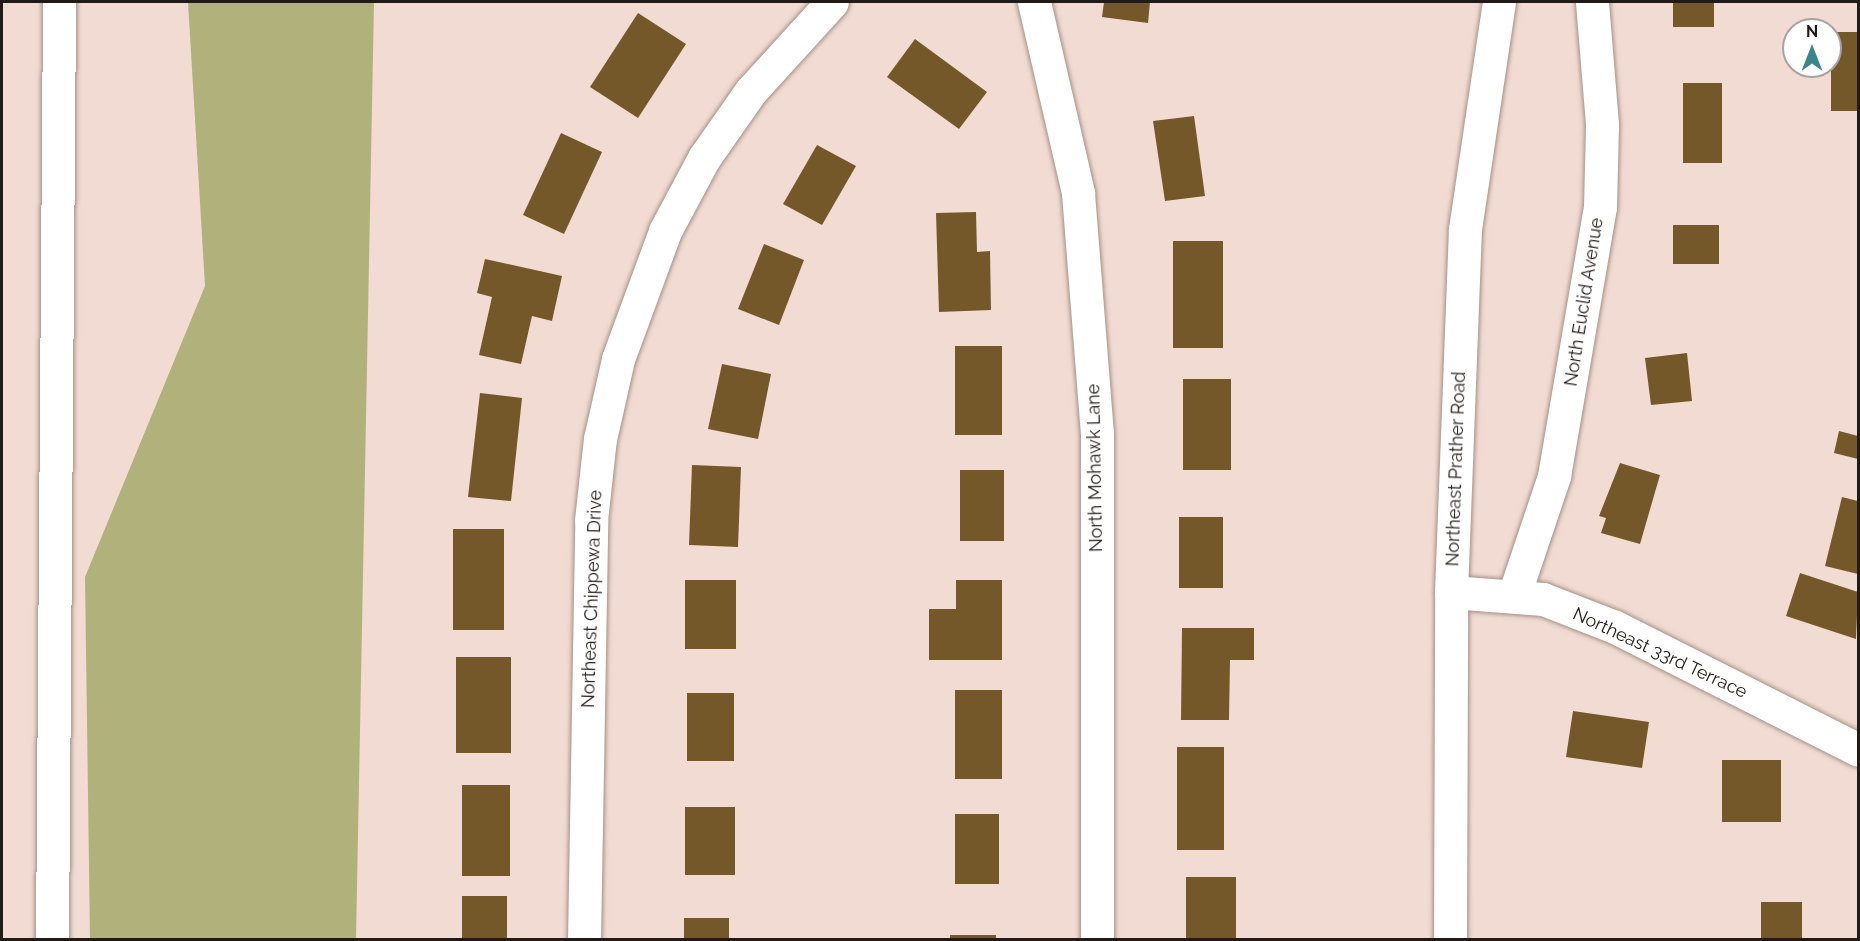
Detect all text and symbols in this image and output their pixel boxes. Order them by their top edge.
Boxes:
north arrow [1782,18,1842,78]
text: N [1806,22,1818,41]
street label: North Euclid Avenue [1560,216,1608,388]
street label: Northeast Prather Road [1442,371,1470,567]
street label: North Mohawk Lane [1083,384,1107,552]
street label: Northeast Chippewa Drive [577,490,607,708]
street label: Northeast 33rd Terrace [1569,603,1751,703]

